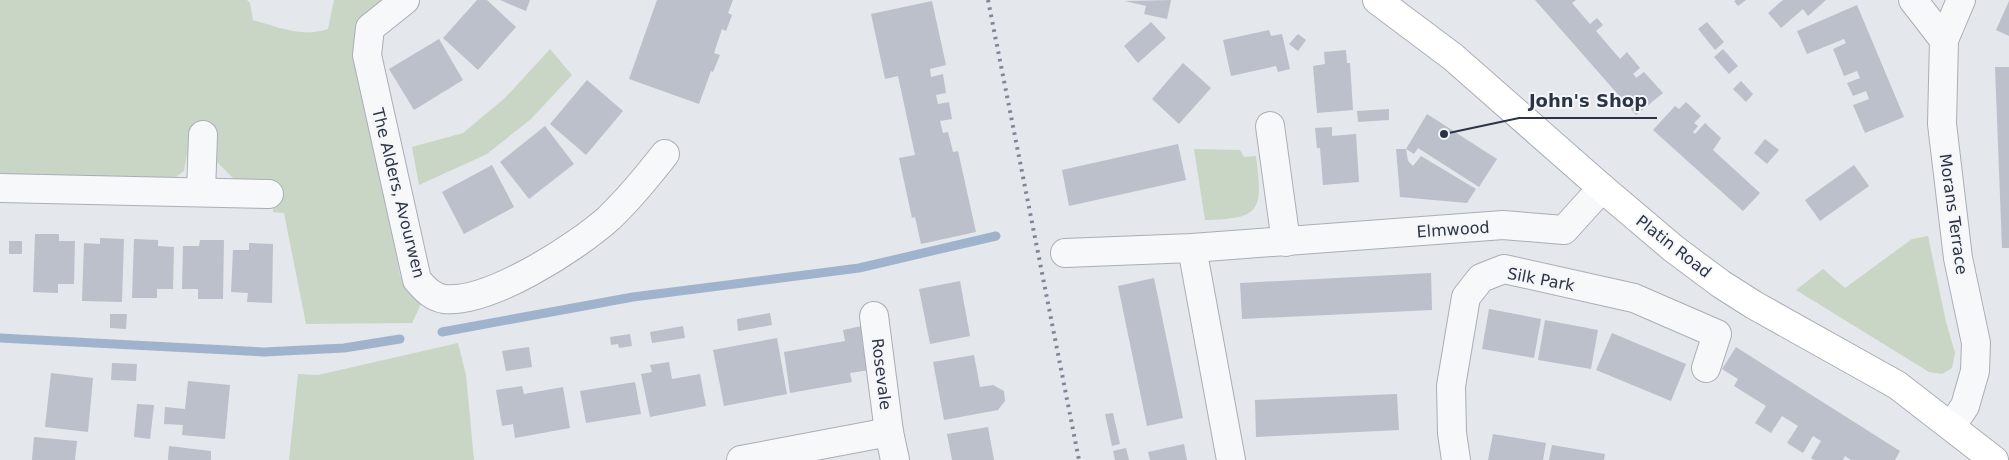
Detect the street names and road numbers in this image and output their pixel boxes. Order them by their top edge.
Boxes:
street label: The Alders, Avourwen [368,105,429,280]
street label: Morans Terrace [1936,152,1971,276]
street label: Platin Road [1632,211,1715,282]
street label: Elmwood [1416,217,1490,242]
street label: Silk Park [1506,264,1577,295]
street label: Rosevale [868,337,895,411]

